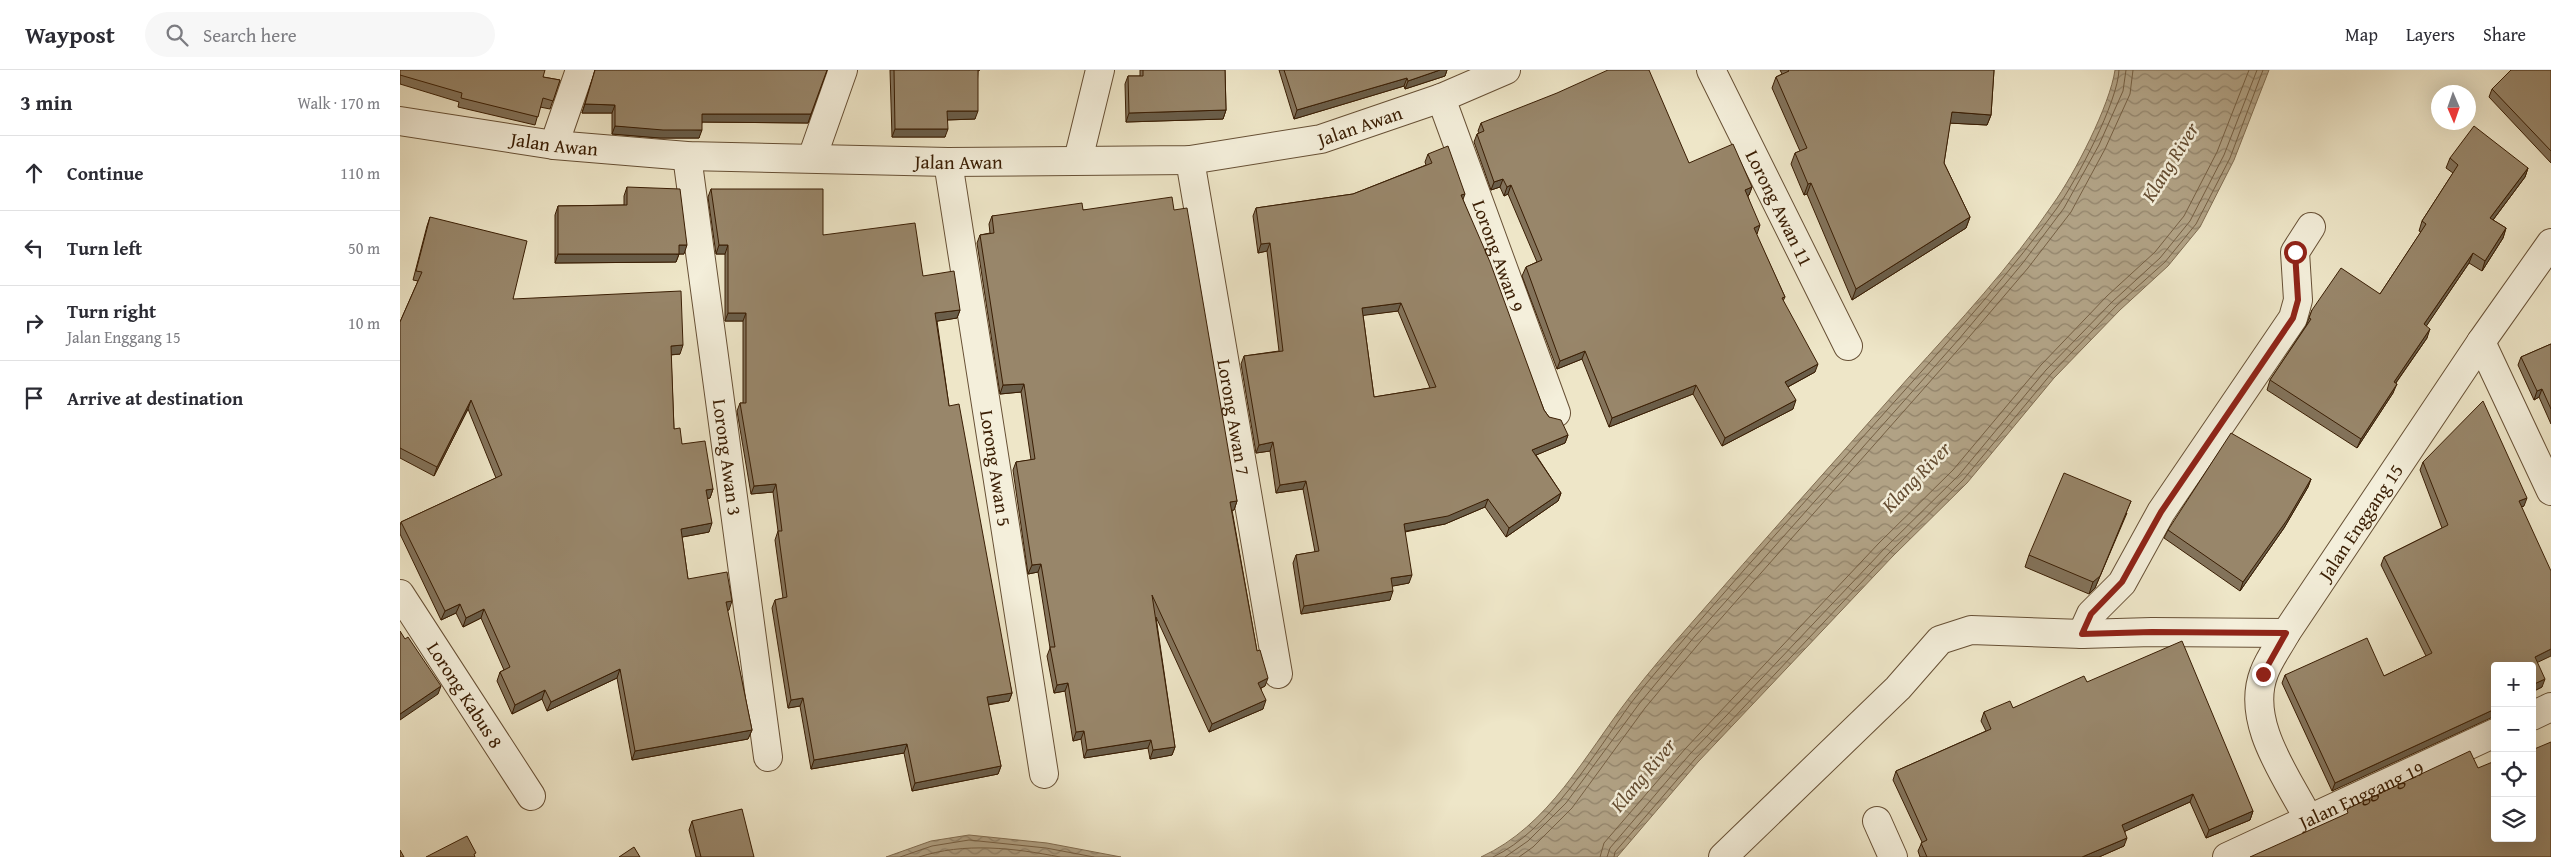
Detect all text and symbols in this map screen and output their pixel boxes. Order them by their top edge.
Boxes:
search box [145,12,495,57]
text: Waypost [25,17,115,52]
icon: search [163,21,191,49]
text: Search here [203,21,297,49]
text: Map [2345,21,2378,48]
text: Layers [2406,21,2455,48]
text: Share [2483,21,2526,48]
north arrow [2431,85,2476,130]
text: 3 min [20,87,72,118]
text: Walk · 170 m [297,91,380,115]
street label: Jalan Awan [1312,98,1406,154]
water label: Klang River [2133,116,2206,208]
street label: Jalan Awan [507,124,599,163]
street label: Lorong Awan 11 [1739,145,1820,271]
street label: Jalan Awan [912,147,1003,176]
icon: ahead [20,159,48,187]
text: Continue [67,159,144,187]
text: 110 m [340,161,380,185]
street label: Lorong Awan 9 [1465,196,1532,316]
icon: left [20,234,48,262]
text: Turn left [67,234,142,262]
text: 50 m [348,236,380,260]
route start [2284,241,2307,264]
text: Turn right [67,297,156,325]
icon: right [20,309,48,337]
text: 10 m [348,311,380,335]
text: Jalan Enggang 15 [67,325,181,349]
street label: Lorong Awan 7 [1210,357,1258,478]
icon: arrive [20,384,48,412]
text: Arrive at destination [67,384,243,412]
street label: Lorong Awan 3 [706,397,749,517]
street label: Lorong Awan 5 [973,408,1019,528]
water label: Klang River [1874,434,1957,519]
street label: Jalan Enggang 15 [2310,458,2410,587]
street label: Lorong Kabus 8 [420,636,510,753]
map controls [2491,662,2536,842]
button: + [2491,662,2536,707]
route end [2252,663,2275,686]
button: − [2491,707,2536,752]
water label: Klang River [1602,731,1683,819]
button: locate [2491,752,2536,797]
street label: Jalan Enggang 19 [2292,754,2428,837]
button: layers [2491,797,2536,842]

